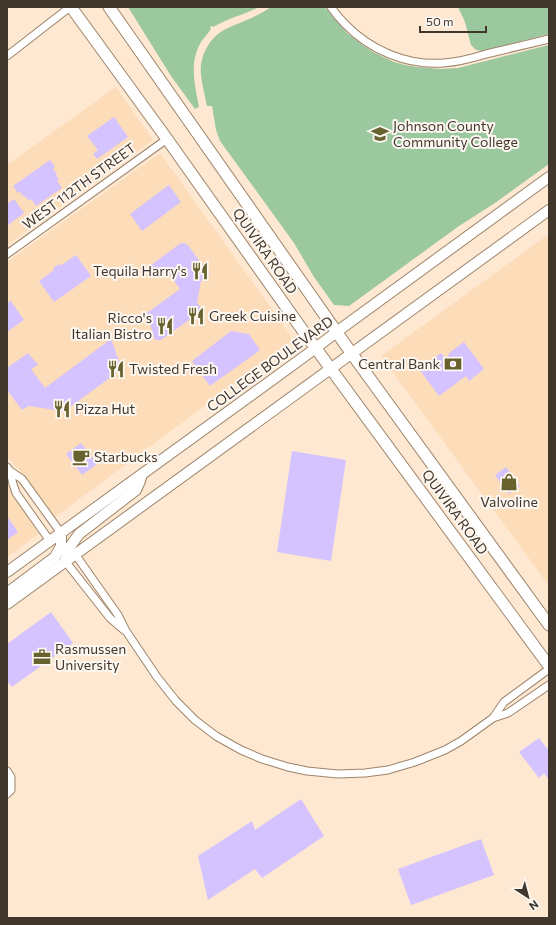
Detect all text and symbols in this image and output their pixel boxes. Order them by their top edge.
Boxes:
scale bar [420,8,486,34]
text: 50 m [426,14,454,28]
place label: Johnson County Community College [393,117,518,150]
school or university icon: Johnson County Community College [370,124,390,144]
street label: WEST 112TH STREET [19,139,139,232]
street label: QUIVIRA ROAD [229,204,301,297]
restaurant icon: Tequila Harry's [190,261,210,281]
place label: Tequila Harry's [93,262,187,279]
restaurant icon: Greek Cuisine [186,306,206,326]
place label: Greek Cuisine [209,307,296,324]
place label: Ricco's Italian Bistro [71,309,152,342]
street label: COLLEGE BOULEVARD [203,312,336,415]
restaurant icon: Ricco's Italian Bistro [155,316,175,336]
bank icon: Central Bank [443,354,463,374]
place label: Central Bank [358,355,440,372]
restaurant icon: Twisted Fresh [106,359,126,379]
place label: Twisted Fresh [129,360,217,377]
restaurant icon: Pizza Hut [52,399,72,419]
place label: Pizza Hut [75,400,136,417]
cafe icon: Starbucks [71,447,91,467]
place label: Starbucks [94,448,158,465]
street label: QUIVIRA ROAD [419,466,492,558]
shop icon: Valvoline [499,472,519,492]
place label: Valvoline [480,493,538,510]
place label: Rasmussen University [55,640,126,673]
office icon: Rasmussen University [32,647,52,667]
north arrow [508,877,548,917]
text: N [527,898,541,913]

